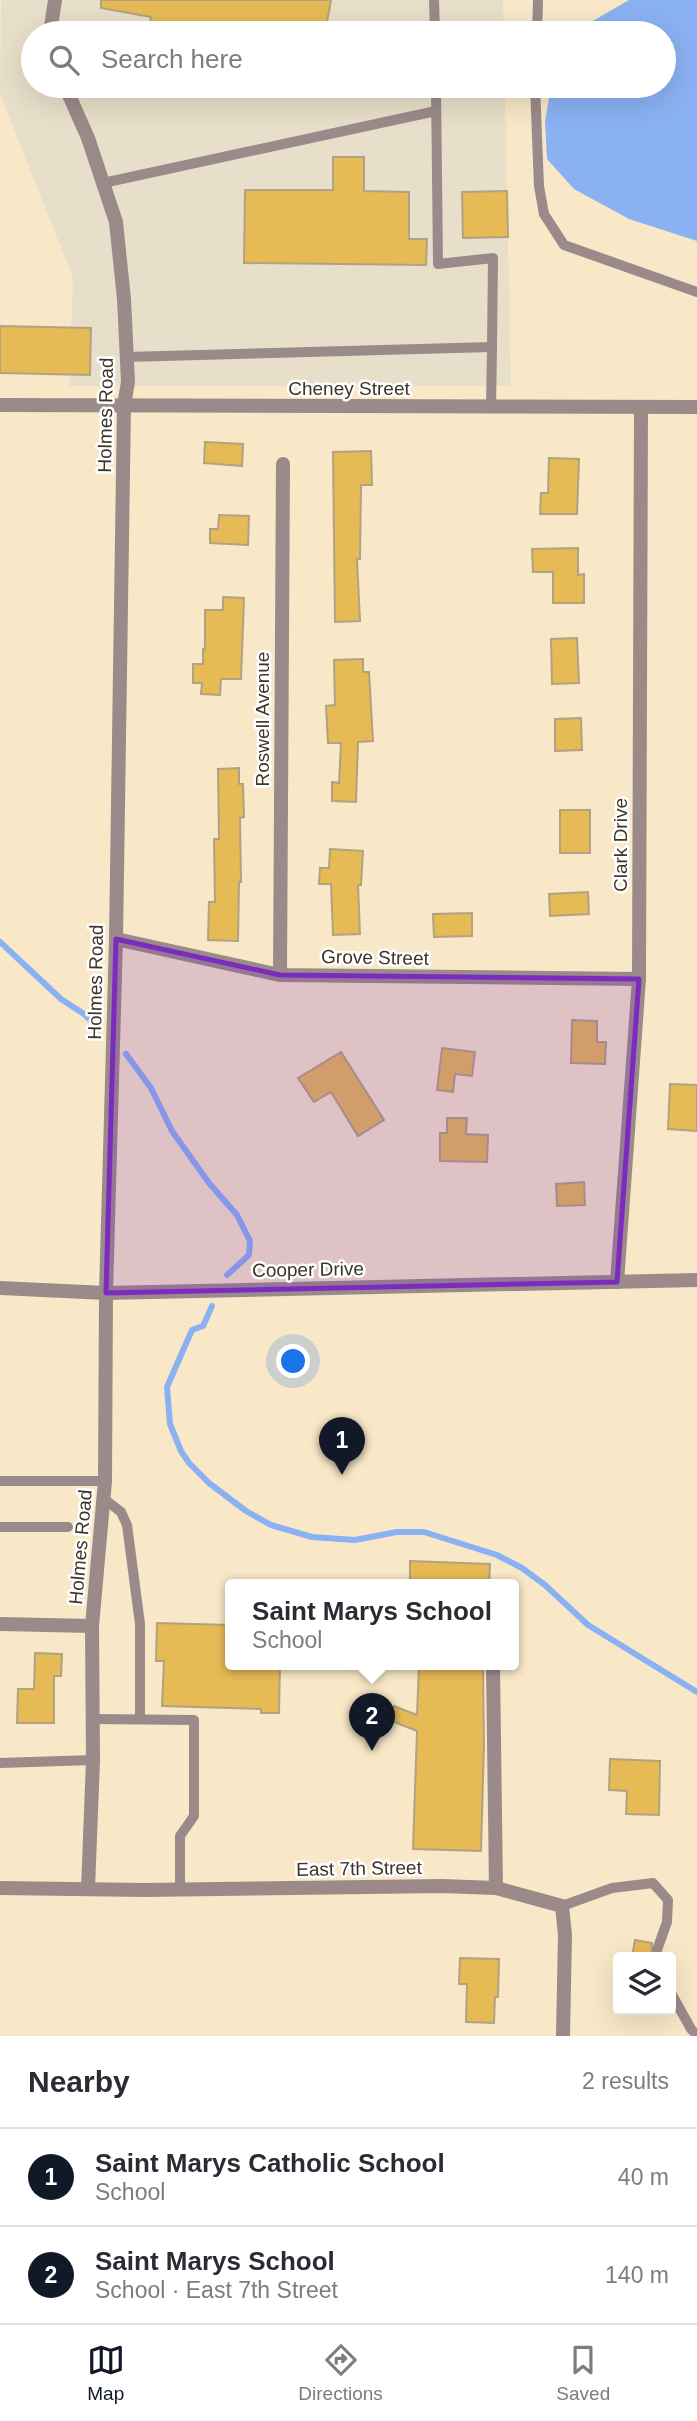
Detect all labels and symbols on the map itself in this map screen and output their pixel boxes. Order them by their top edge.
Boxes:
street label: Holmes Road [94,357,117,473]
street label: Cheney Street [288,378,410,399]
street label: Roswell Avenue [252,652,273,786]
street label: Clark Drive [610,798,631,892]
street label: Holmes Road [84,924,107,1040]
street label: Grove Street [321,946,430,969]
street label: Cooper Drive [252,1258,364,1281]
your location [276,1344,310,1378]
pin: 1 [319,1417,365,1475]
street label: Holmes Road [65,1489,96,1605]
pin: 2 [349,1693,395,1751]
street label: East 7th Street [296,1857,423,1880]

